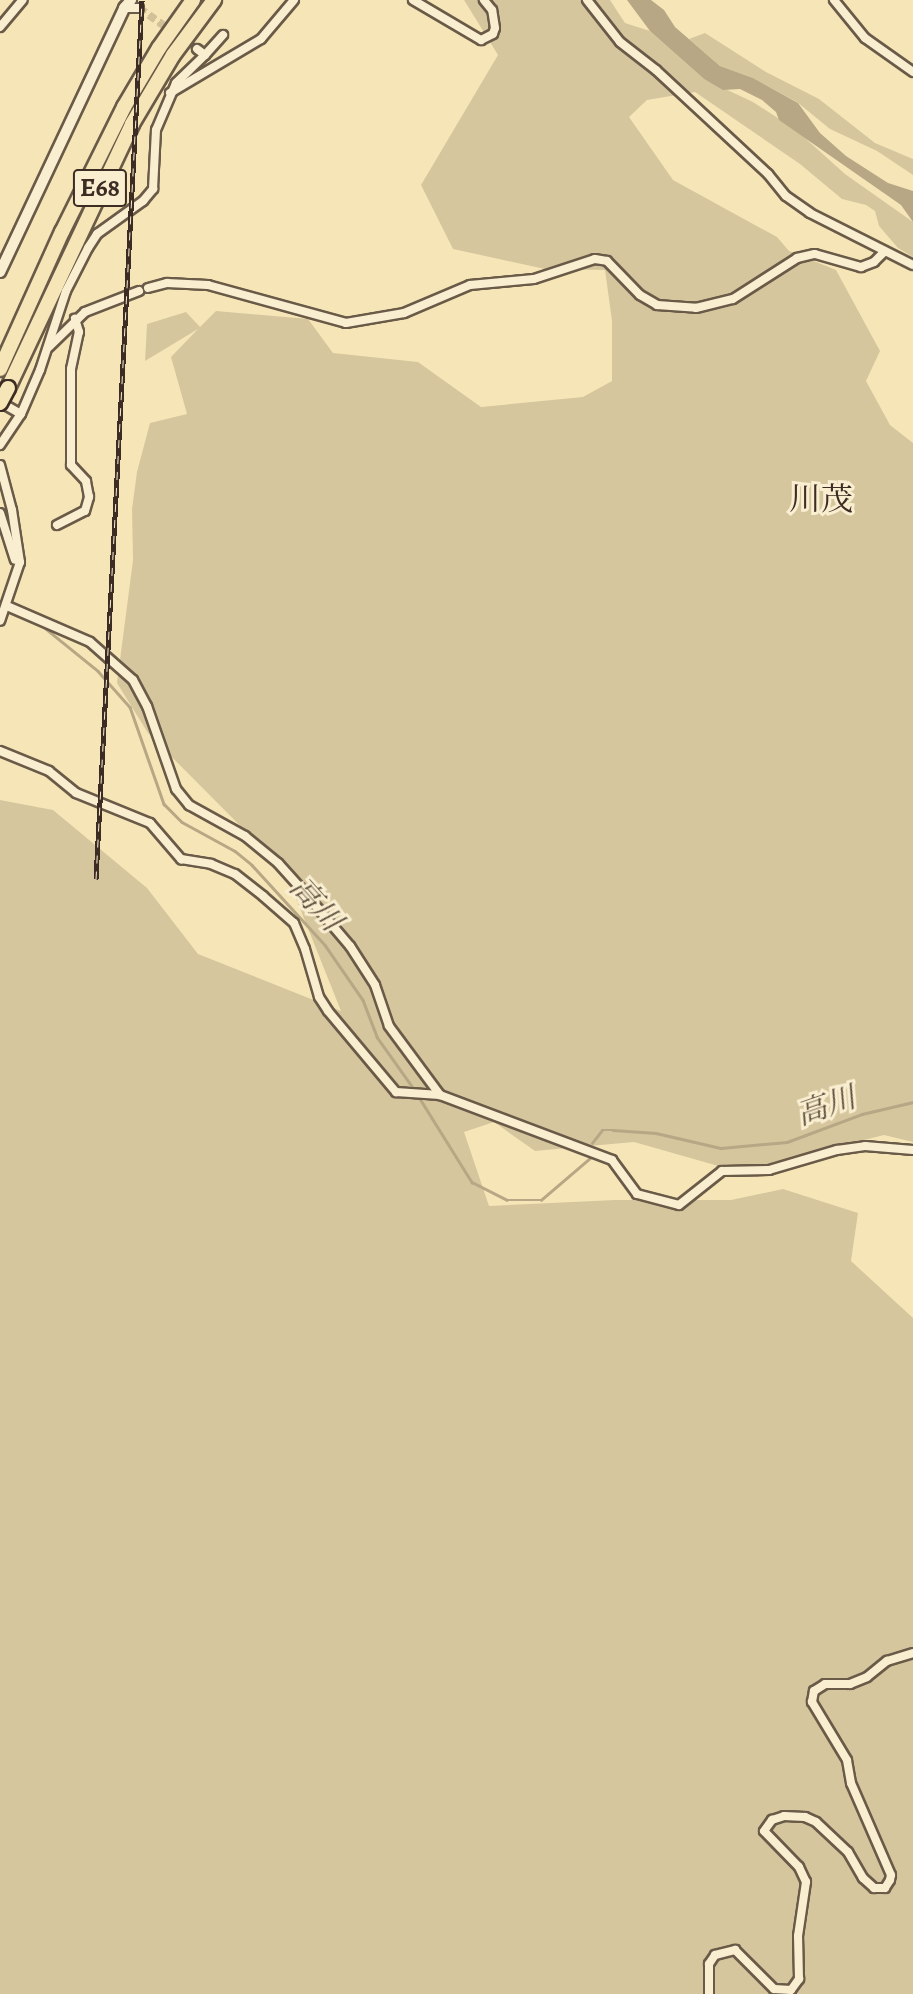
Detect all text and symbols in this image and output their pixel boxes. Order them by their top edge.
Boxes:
road number: E68 [72,166,128,210]
district label: 川茂 [789,480,853,518]
water label: 高川 [283,870,349,938]
water label: 高川 [792,1079,860,1133]

